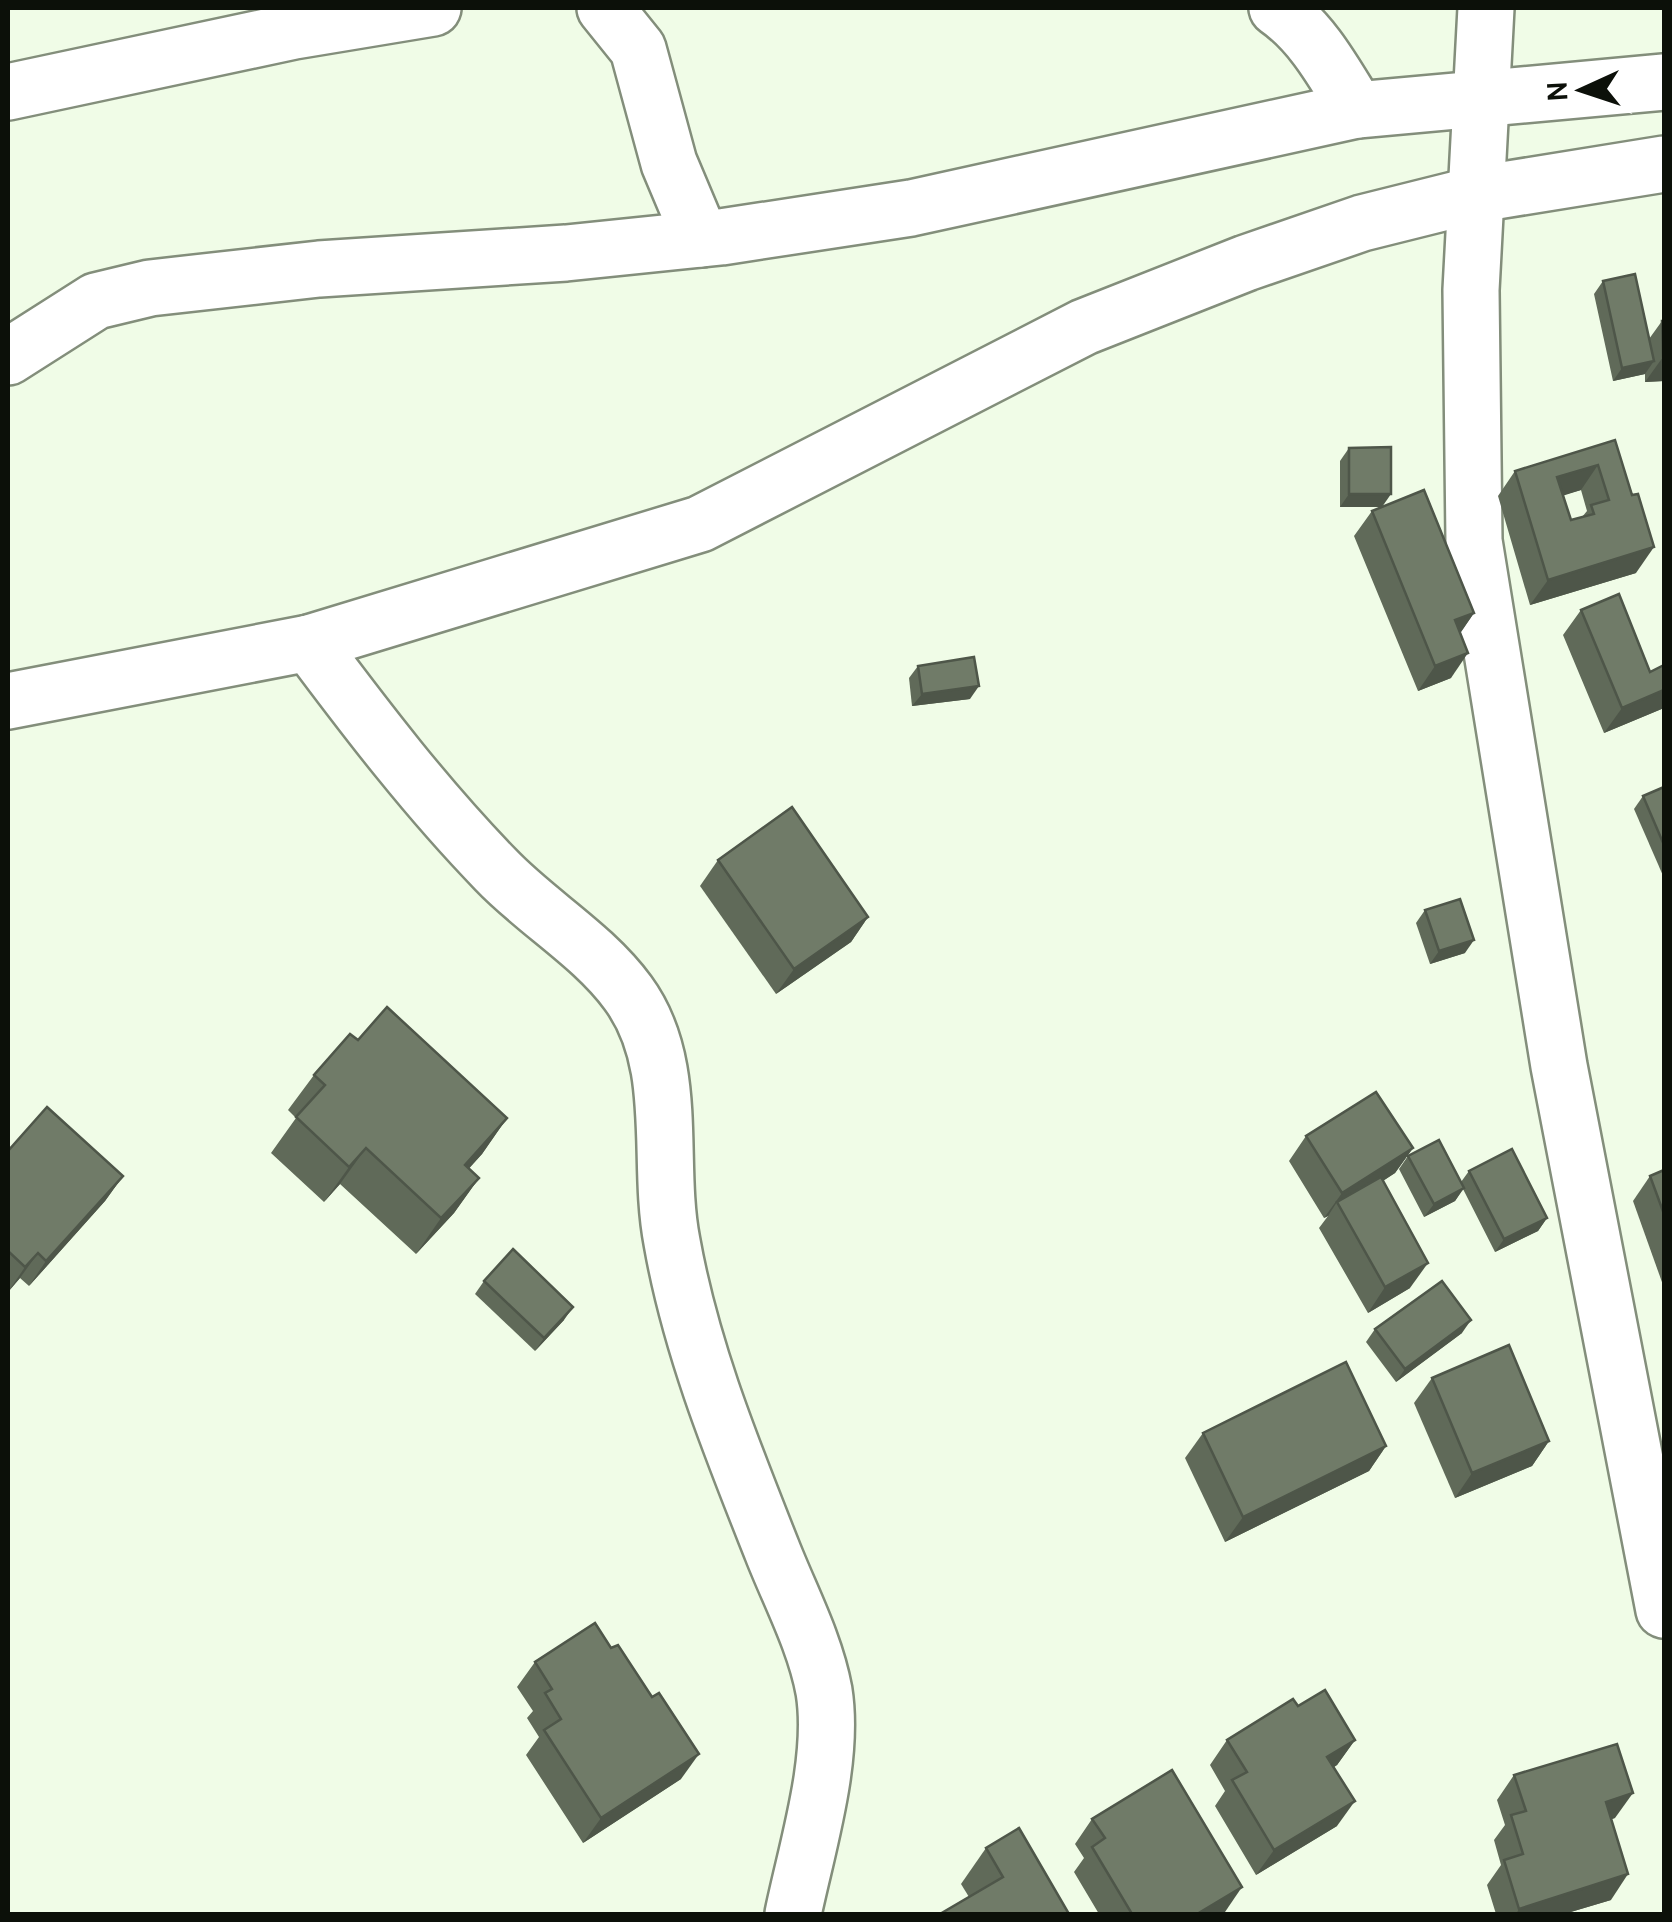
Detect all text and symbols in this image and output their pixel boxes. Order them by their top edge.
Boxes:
north arrow [1532,40,1632,140]
text: N [1540,81,1575,102]

